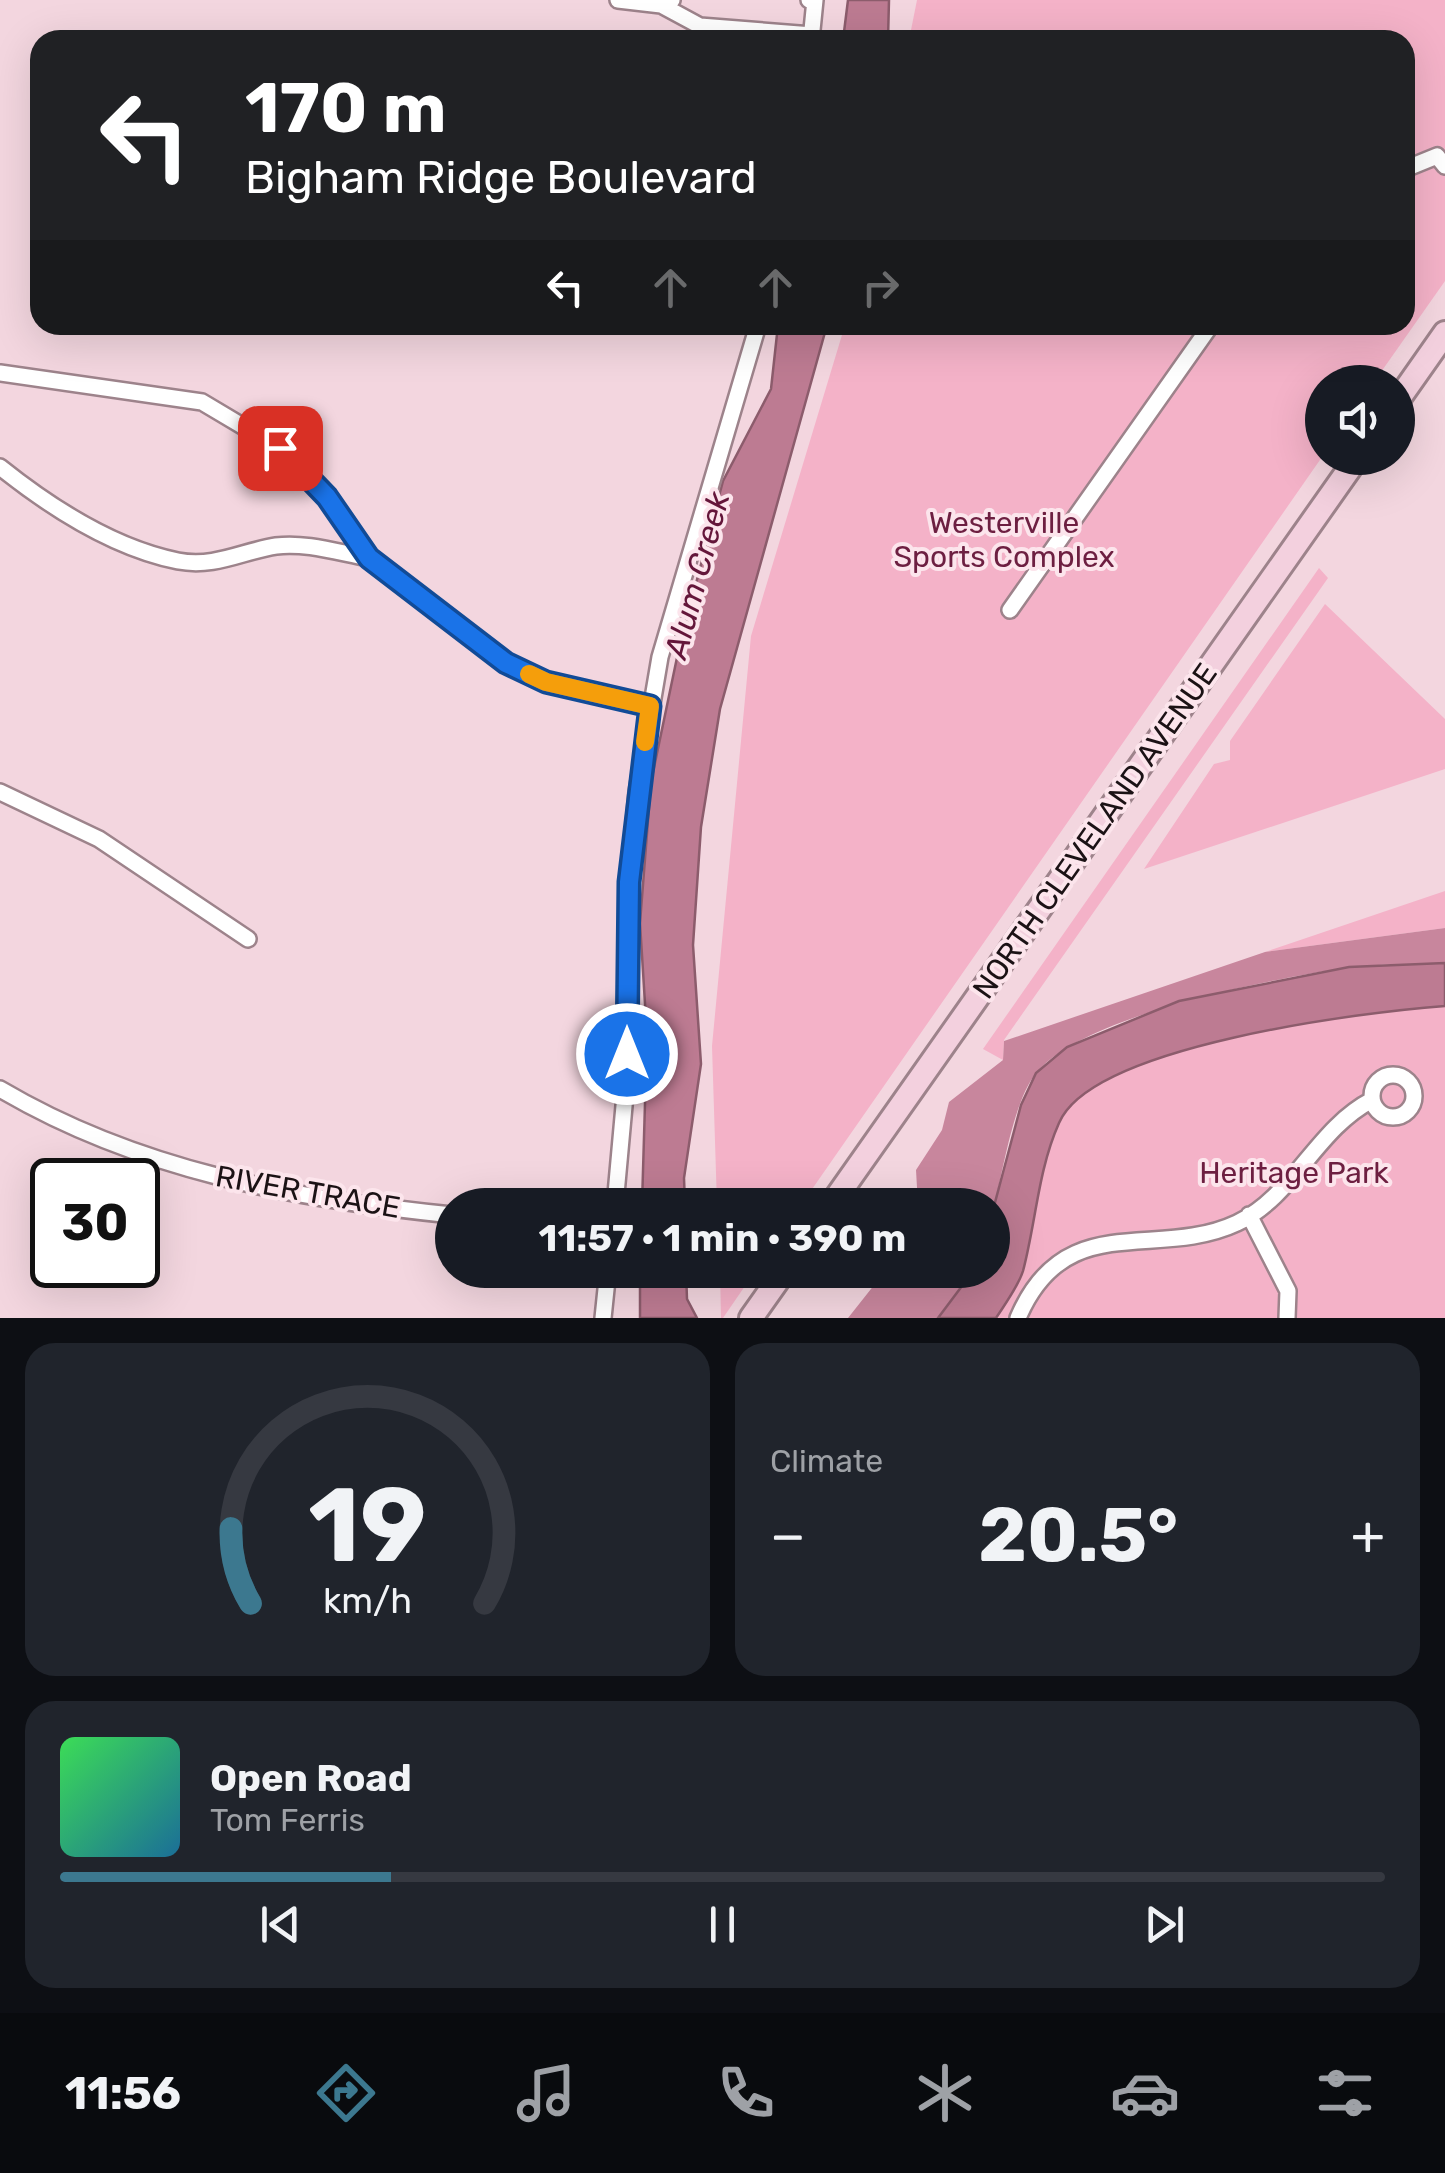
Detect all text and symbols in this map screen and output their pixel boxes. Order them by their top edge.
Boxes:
text: 170 m [245,67,447,150]
icon: left [80,70,210,200]
text: Bigham Ridge Boulevard [245,151,757,204]
icon: left [538,260,593,315]
icon: ahead [643,260,698,315]
icon: ahead [748,260,803,315]
icon: right [853,260,908,315]
map controls [1305,365,1415,475]
button: sound [1305,365,1415,475]
pin [238,406,323,491]
icon: arrive [253,421,308,476]
water label: Alum Creek [656,487,738,664]
park label: Westerville Sports Complex [893,505,1115,575]
street label: NORTH CLEVELAND AVENUE [965,656,1225,1006]
position arrow [575,1002,679,1106]
park label: Heritage Park [1199,1155,1389,1191]
speed limit sign: 30 [30,1158,160,1288]
street label: RIVER TRACE [213,1158,403,1226]
text: 11:57 · 1 min · 390 m [539,1215,906,1261]
text: Climate [770,1442,883,1480]
text: 19 [308,1464,427,1587]
text: 20.5° [978,1491,1178,1580]
text: − [770,1503,806,1568]
text: + [1351,1503,1385,1568]
text: km/h [323,1580,412,1622]
text: Open Road [210,1755,412,1801]
text: Tom Ferris [210,1801,365,1839]
icon: previous [253,1897,308,1952]
icon: pause [695,1897,750,1952]
icon: next [1137,1897,1192,1952]
icon: directions [311,2058,381,2128]
icon: music [511,2058,581,2128]
icon: phone [711,2058,781,2128]
icon: climate [910,2058,980,2128]
icon: car [1110,2058,1180,2128]
icon: filters [1310,2058,1380,2128]
text: 11:56 [65,2067,181,2120]

